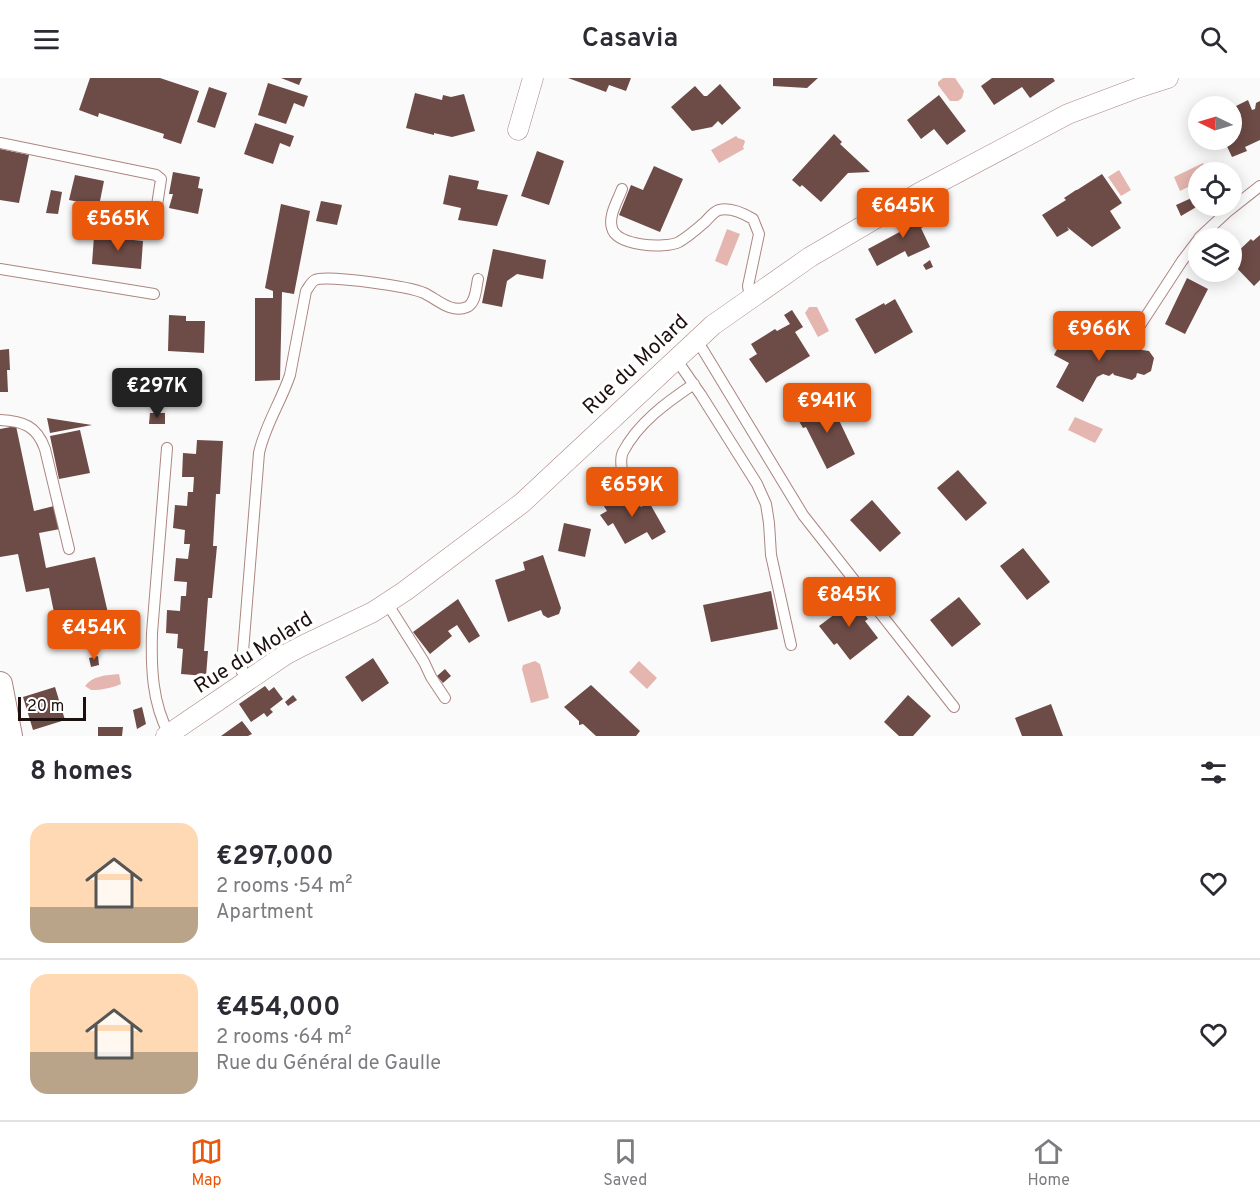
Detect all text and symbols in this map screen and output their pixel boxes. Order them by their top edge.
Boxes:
text: Casavia [582,22,678,56]
icon: menu [30,23,63,56]
icon: search [1197,23,1230,56]
north arrow [1188,96,1242,150]
map controls [1188,96,1242,282]
button: locate [1188,162,1242,216]
pin: €645K [861,188,945,239]
text: €645K [871,194,935,220]
pin: €565K [76,201,160,252]
text: €565K [86,207,150,233]
button: layers [1188,228,1242,282]
street label: Rue du Molard [577,309,695,421]
pin: €966K [1057,311,1141,362]
text: €966K [1067,317,1131,343]
pin: €297K [115,368,199,419]
text: €297K [126,374,188,400]
pin: €941K [785,383,869,434]
text: €941K [797,389,857,415]
pin: €659K [590,467,674,518]
text: €659K [600,473,664,499]
pin: €845K [807,577,891,628]
text: €845K [817,583,881,609]
street label: Rue du Molard [189,606,318,701]
pin: €454K [52,610,136,661]
text: €454K [61,616,127,642]
scale bar [18,694,86,722]
text: 20 m [27,697,64,717]
text: 8 homes [30,756,133,789]
icon: filters [1197,756,1230,789]
text: €297,000 [216,841,334,874]
icon: home [78,847,150,919]
icon: heart [1197,867,1230,900]
text: 2 rooms · 54 m² [216,874,353,900]
text: Apartment [216,900,314,926]
text: €454,000 [216,992,340,1025]
icon: home [78,998,150,1070]
icon: heart [1197,1018,1230,1051]
text: 2 rooms · 64 m² [216,1025,352,1051]
text: Rue du Général de Gaulle [216,1051,441,1077]
tab: Map [190,1135,223,1191]
tab: Saved [603,1135,647,1191]
tab: Home [1027,1135,1070,1191]

